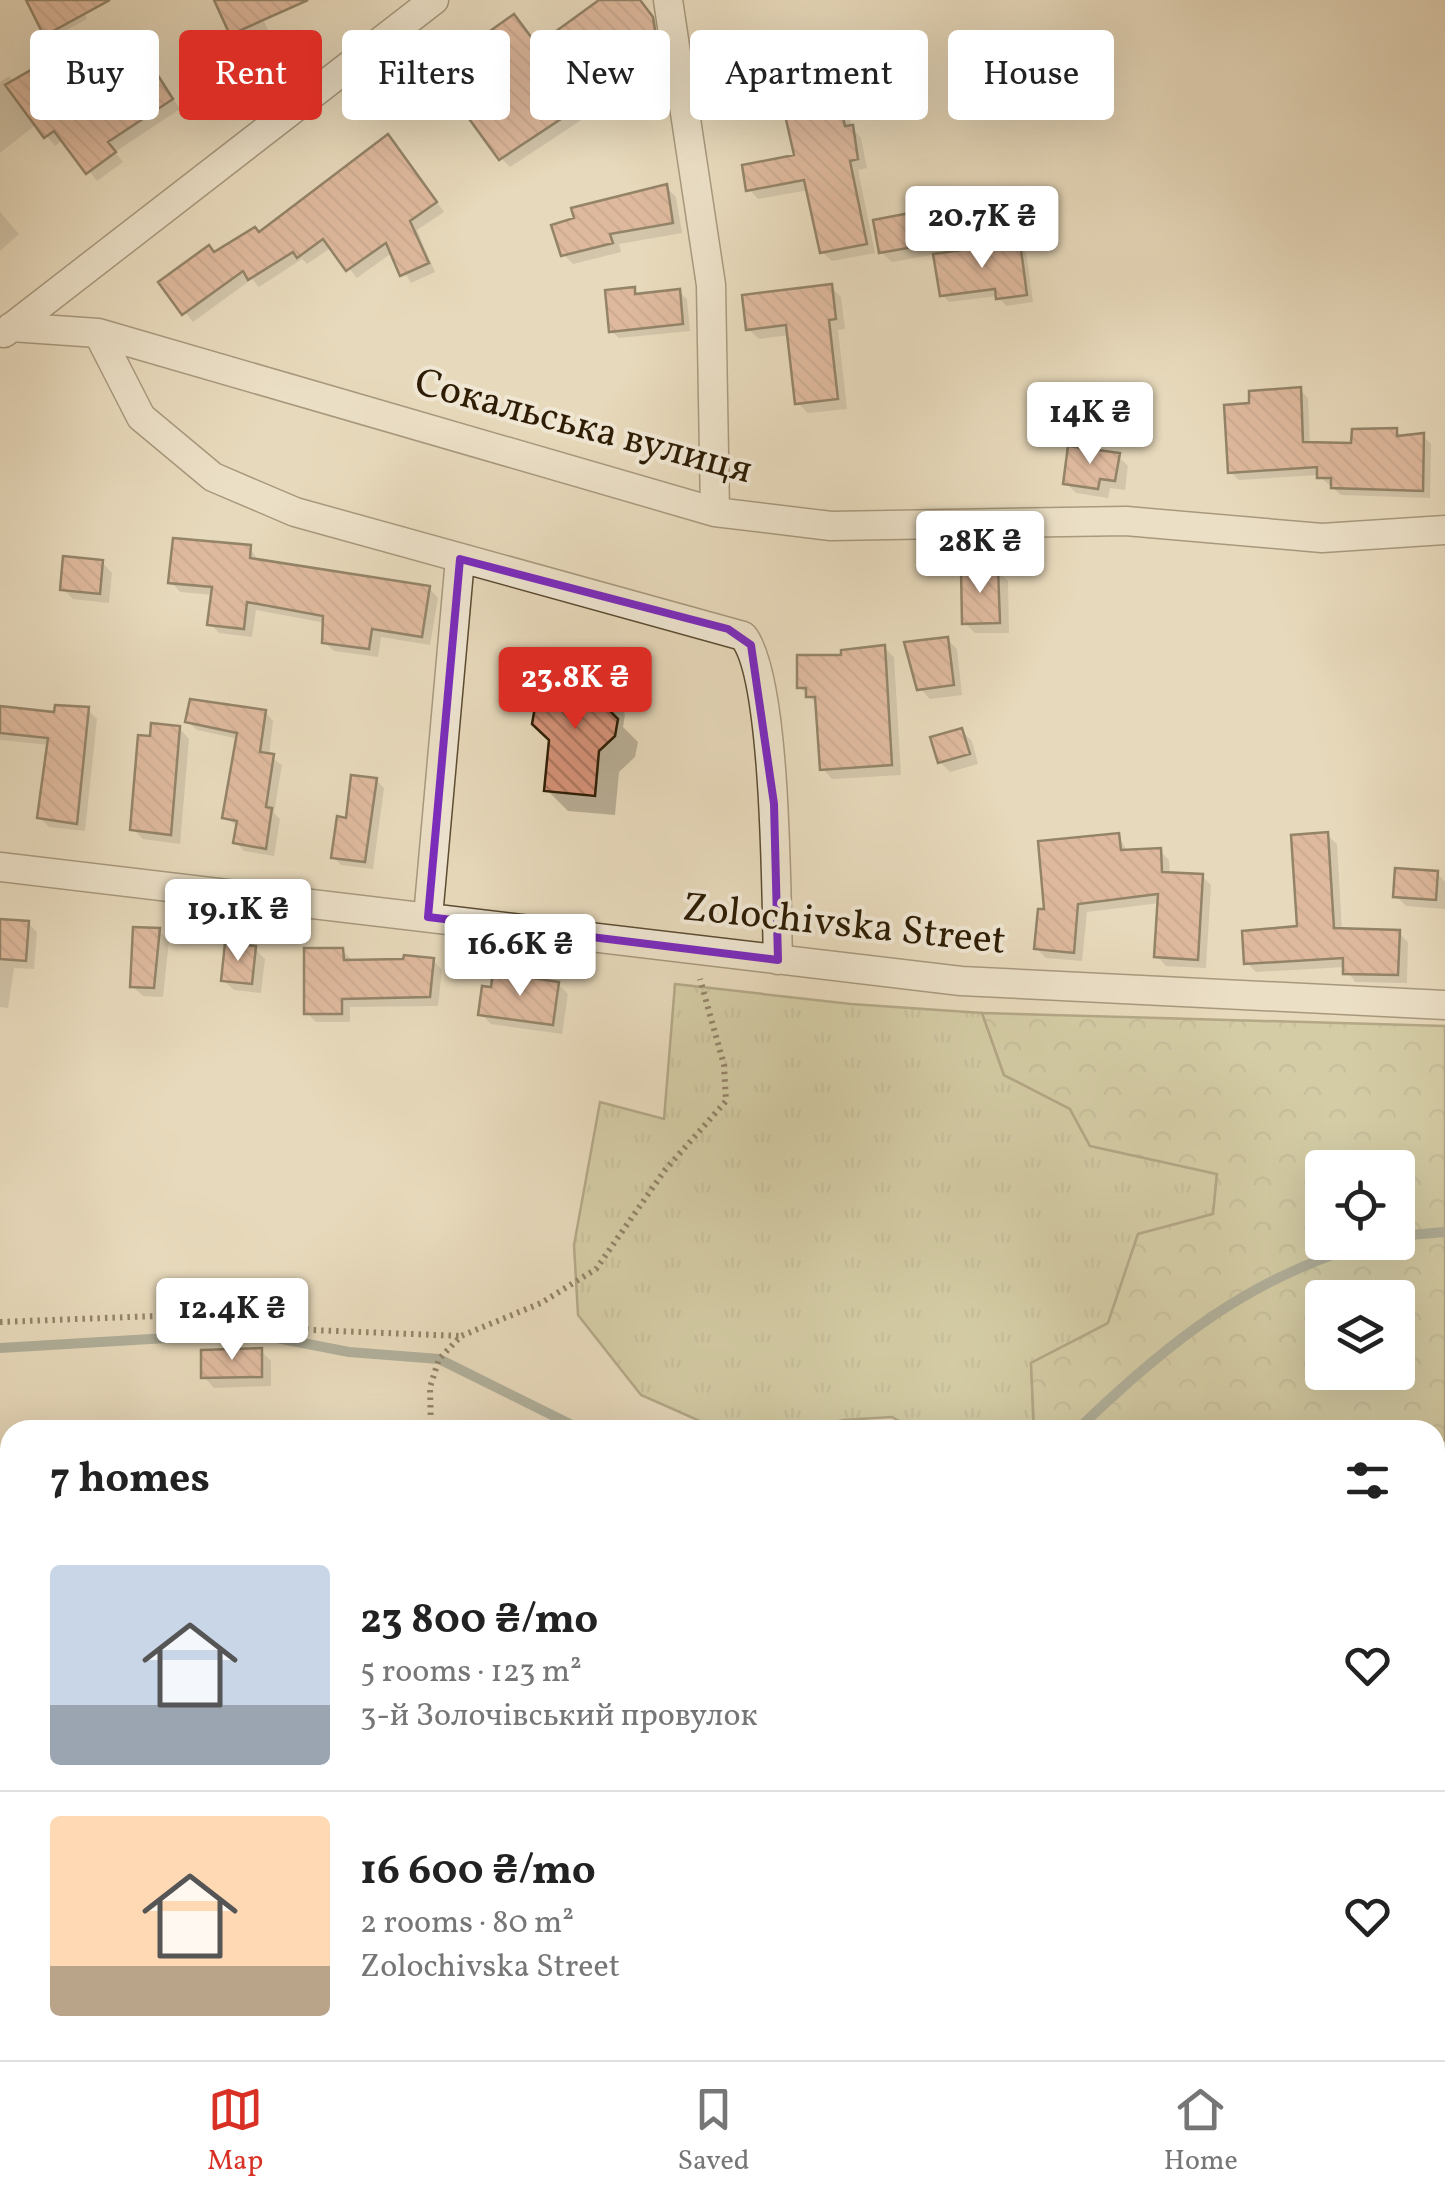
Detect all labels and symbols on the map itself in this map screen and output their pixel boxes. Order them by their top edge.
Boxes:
pin: 20.7K ₴ [890,186,1074,271]
street label: Сокальська вулиця [408,356,758,500]
pin: 14K ₴ [1020,382,1160,467]
pin: 28K ₴ [910,511,1050,596]
pin: 23.8K ₴ [483,647,667,732]
pin: 19.1K ₴ [146,879,330,964]
street label: Zolochivska Street [680,881,1008,971]
pin: 16.6K ₴ [428,914,612,999]
pin: 12.4K ₴ [140,1278,324,1363]

